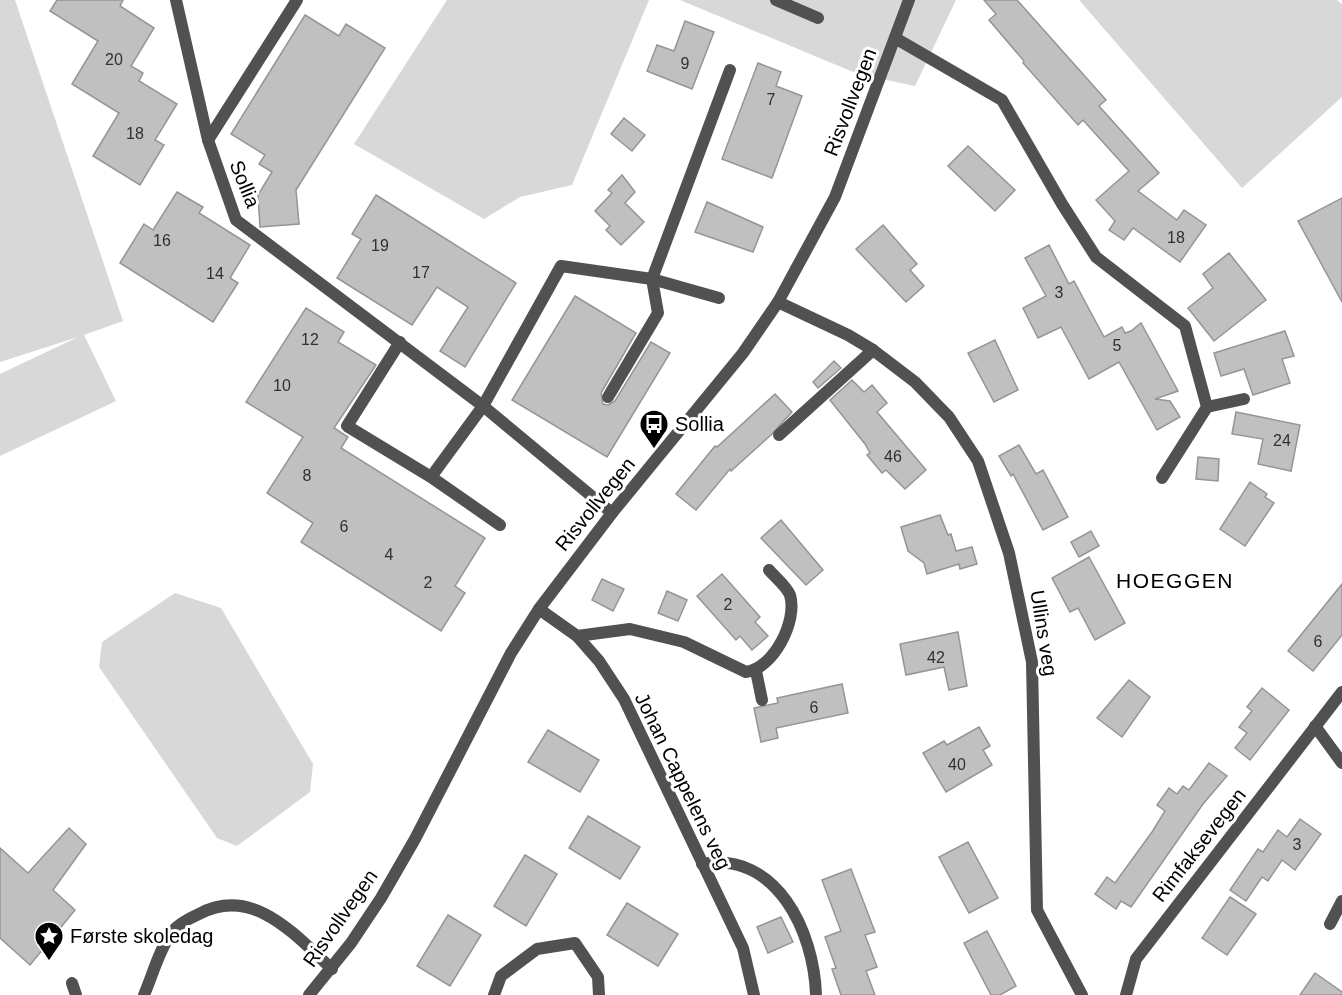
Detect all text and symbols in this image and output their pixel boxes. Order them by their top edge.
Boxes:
street label: Risvollvegen [819,45,881,159]
house number: 20 [105,51,123,68]
house number: 9 [681,55,690,72]
house number: 7 [767,91,776,108]
house number: 18 [126,125,144,142]
street label: Sollia [226,157,265,212]
house number: 18 [1167,229,1185,246]
house number: 16 [153,232,171,249]
house number: 19 [371,237,389,254]
house number: 17 [412,264,430,281]
house number: 14 [206,265,224,282]
house number: 3 [1055,284,1064,301]
house number: 12 [301,331,319,348]
house number: 5 [1113,337,1122,354]
house number: 10 [273,377,291,394]
bus stop icon: Sollia [638,408,670,450]
place label: Sollia [675,413,725,435]
house number: 24 [1273,432,1291,449]
house number: 46 [884,448,902,465]
street label: Risvollvegen [551,453,639,555]
house number: 8 [303,467,312,484]
house number: 6 [340,518,349,535]
house number: 4 [385,546,394,563]
district label: HOEGGEN [1116,569,1234,592]
house number: 2 [424,574,433,591]
street label: Ullins veg [1026,588,1062,678]
house number: 2 [724,596,733,613]
house number: 6 [1314,633,1323,650]
house number: 42 [927,649,945,666]
street label: Johan Cappelens veg [631,689,735,873]
house number: 6 [810,699,819,716]
house number: 40 [948,756,966,773]
street label: Rimfaksevegen [1148,784,1250,906]
house number: 3 [1293,836,1302,853]
street label: Risvollvegen [298,865,382,971]
place icon: Første skoledag [33,920,65,962]
place label: Første skoledag [70,925,213,947]

